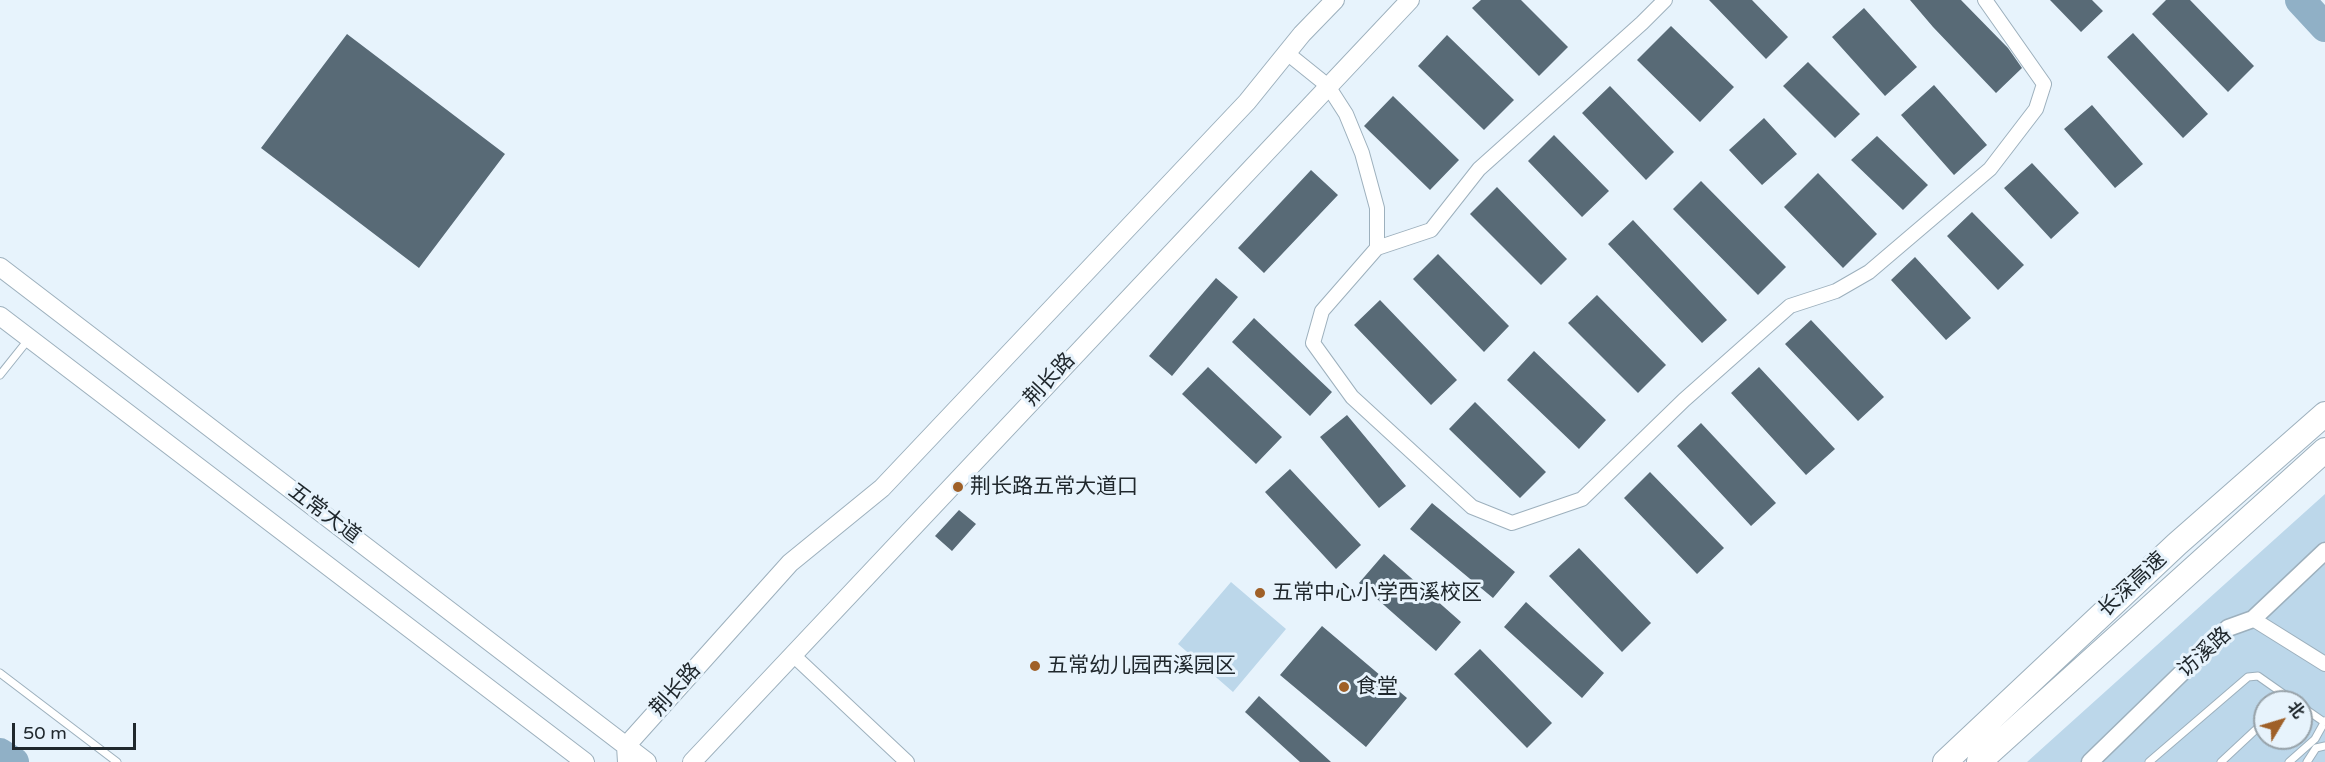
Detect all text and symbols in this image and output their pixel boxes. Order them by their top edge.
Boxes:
street label: 荆长路 [1019,348,1081,412]
place label: 荆长路五常大道口 [970,474,1138,500]
street label: 五常大道 [283,479,365,549]
marker: 荆长路五常大道口 [951,480,965,494]
street label: 长深高速 [2094,547,2172,623]
place label: 五常中心小学西溪校区 [1272,580,1482,606]
marker: 五常中心小学西溪校区 [1253,586,1267,600]
street label: 访溪路 [2173,623,2237,683]
place label: 五常幼儿园西溪园区 [1047,653,1236,679]
street label: 荆长路 [646,658,706,722]
marker: 五常幼儿园西溪园区 [1028,659,1042,673]
place label: 食堂 [1356,674,1398,700]
marker: 食堂 [1337,680,1351,694]
north arrow [2253,690,2313,750]
text: 北 [2283,698,2308,723]
scale bar [15,711,140,749]
text: 50 m [23,722,67,744]

